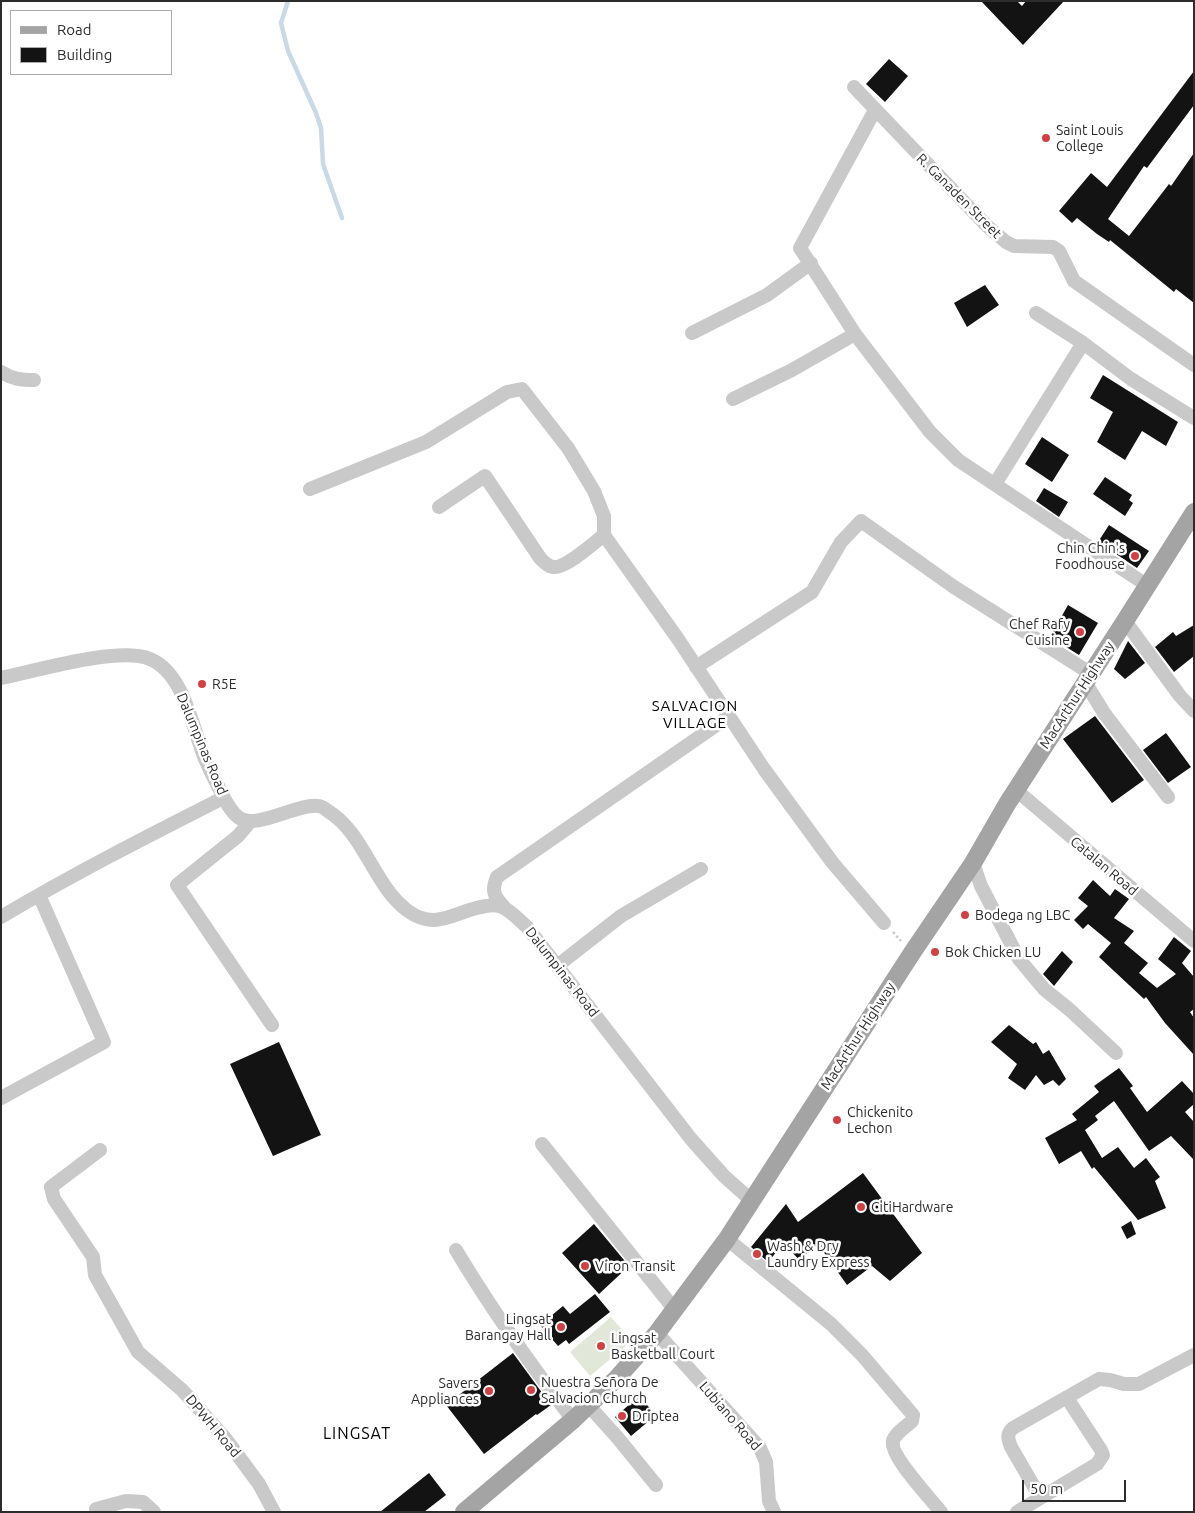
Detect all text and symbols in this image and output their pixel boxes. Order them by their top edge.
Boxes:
legend [10,10,172,75]
text: Road [57,21,92,38]
text: Building [57,46,112,63]
place label: Saint Louis College [1056,122,1123,154]
marker: Saint Louis College [1040,132,1052,144]
street label: R. Ganaden Street [913,150,1005,242]
place label: Chin Chin's Foodhouse [1055,540,1125,572]
marker: Chin Chin's Foodhouse [1129,550,1141,562]
place label: Chef Rafy Cuisine [1009,616,1070,648]
marker: Chef Rafy Cuisine [1074,626,1086,638]
street label: MacArthur Highway [1036,638,1118,752]
place label: R5E [212,676,236,692]
marker: R5E [196,678,208,690]
street label: Dalumpinas Road [173,690,231,798]
district label: SALVACION VILLAGE [651,697,739,732]
street label: Catalan Road [1067,833,1141,899]
place label: Bodega ng LBC [975,907,1070,923]
marker: Bodega ng LBC [959,909,971,921]
street label: Dalumpinas Road [522,924,602,1020]
place label: Bok Chicken LU [945,944,1041,960]
marker: Bok Chicken LU [929,946,941,958]
street label: MacArthur Highway [817,979,899,1093]
place label: Chickenito Lechon [847,1104,913,1136]
marker: Chickenito Lechon [831,1114,843,1126]
place label: CitiHardware [871,1199,953,1215]
marker: CitiHardware [855,1201,867,1213]
place label: Wash & Dry Laundry Express [767,1238,870,1270]
marker: Wash & Dry Laundry Express [751,1248,763,1260]
place label: Viron Transit [595,1258,675,1274]
marker: Viron Transit [579,1260,591,1272]
place label: Lingsat Barangay Hall [465,1311,551,1344]
marker: Lingsat Barangay Hall [555,1321,567,1333]
place label: Lingsat Basketball Court [611,1330,715,1362]
marker: Lingsat Basketball Court [595,1340,607,1352]
place label: Nuestra Señora De Salvacion Church [541,1374,659,1406]
place label: Savers Appliances [411,1375,479,1408]
street label: Lubiano Road [696,1378,764,1454]
marker: Nuestra Señora De Salvacion Church [525,1384,537,1396]
marker: Savers Appliances [483,1385,495,1397]
street label: DPWH Road [182,1391,244,1461]
place label: Driptea [632,1408,679,1424]
marker: Driptea [616,1410,628,1422]
district label: LINGSAT [322,1424,392,1444]
scale bar [1025,1470,1129,1502]
text: 50 m [1030,1480,1063,1497]

